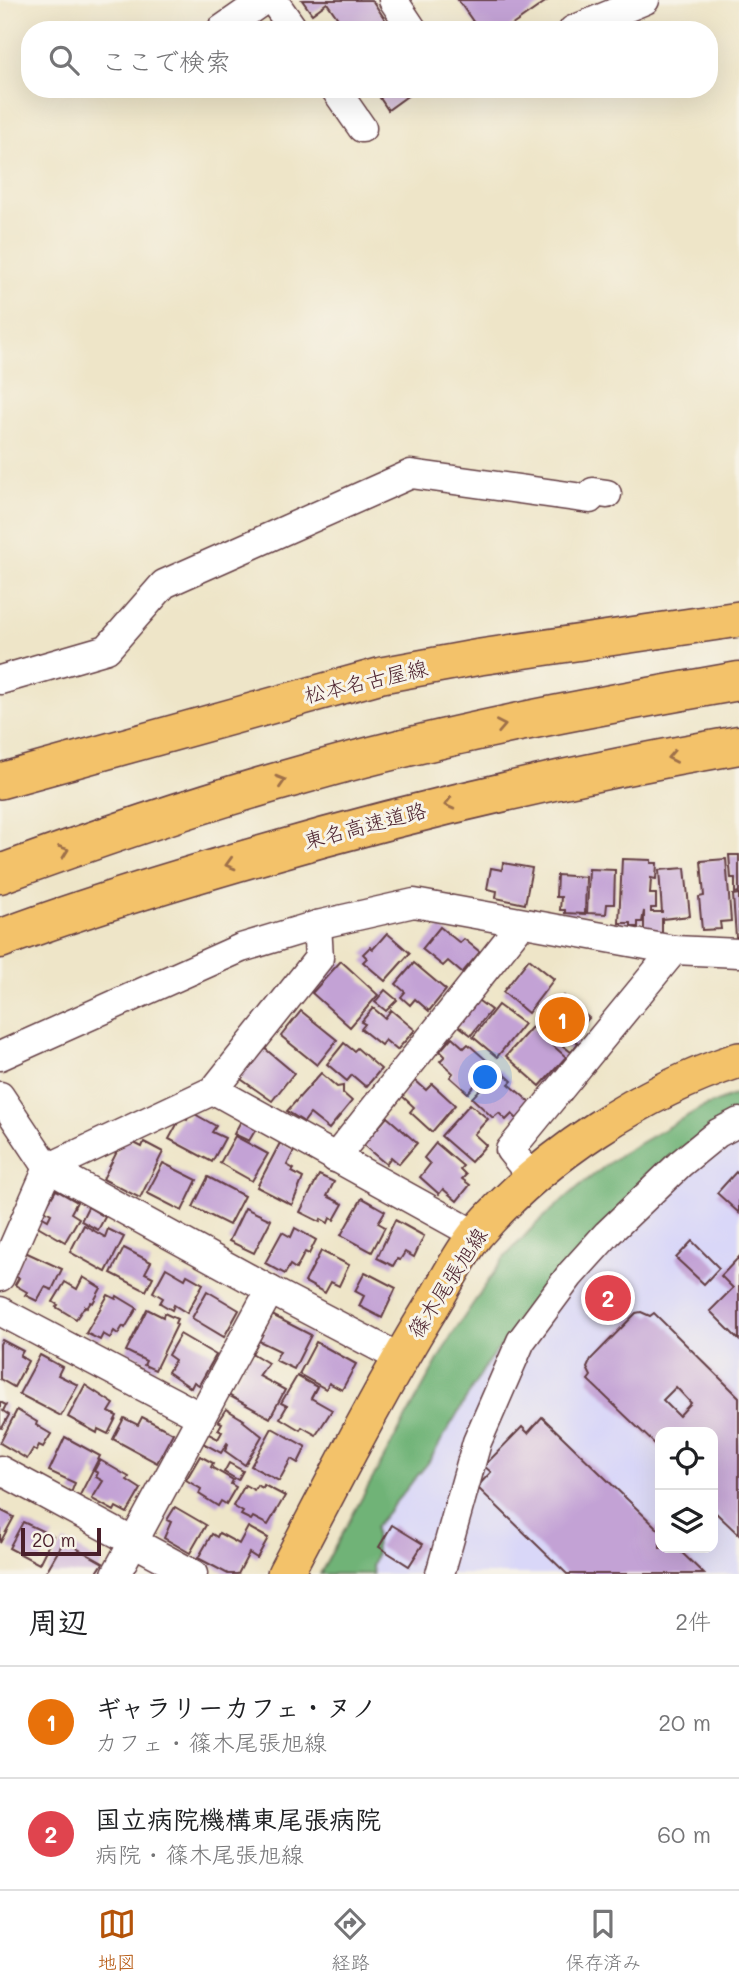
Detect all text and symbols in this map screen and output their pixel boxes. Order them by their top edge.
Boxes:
search box [21,21,718,98]
icon: search [45,41,83,79]
text: ここで検索 [101,44,231,78]
street label: 松本名古屋線 [301,653,430,708]
one-way arrow [495,720,507,735]
one-way arrow [666,748,678,763]
one-way arrow [274,774,286,789]
street label: 東名高速道路 [300,795,429,854]
one-way arrow [443,796,455,810]
one-way arrow [58,845,70,859]
one-way arrow [224,856,236,870]
pin: 1 [539,994,585,1046]
your location [468,1060,502,1094]
street label: 篠木尾張旭線 [401,1222,492,1342]
pin: 2 [585,1272,631,1324]
map controls [655,1427,718,1553]
button: locate [655,1427,718,1490]
button: layers [655,1490,718,1553]
scale bar [21,1525,102,1557]
text: 20 m [32,1527,76,1552]
text: 周辺 [28,1601,88,1641]
text: 2件 [675,1606,711,1636]
text: ギャラリーカフェ・ヌノ [95,1690,377,1724]
text: 1 [46,1707,56,1737]
text: 20 m [658,1707,711,1737]
text: カフェ · 篠木尾張旭線 [95,1727,327,1757]
text: 国立病院機構東尾張病院 [95,1802,381,1836]
text: 2 [45,1819,57,1849]
text: 60 m [657,1819,711,1849]
text: 病院 · 篠木尾張旭線 [95,1839,304,1869]
tab: 地図 [98,1905,136,1974]
tab: 経路 [331,1905,369,1974]
tab: 保存済み [565,1905,641,1974]

